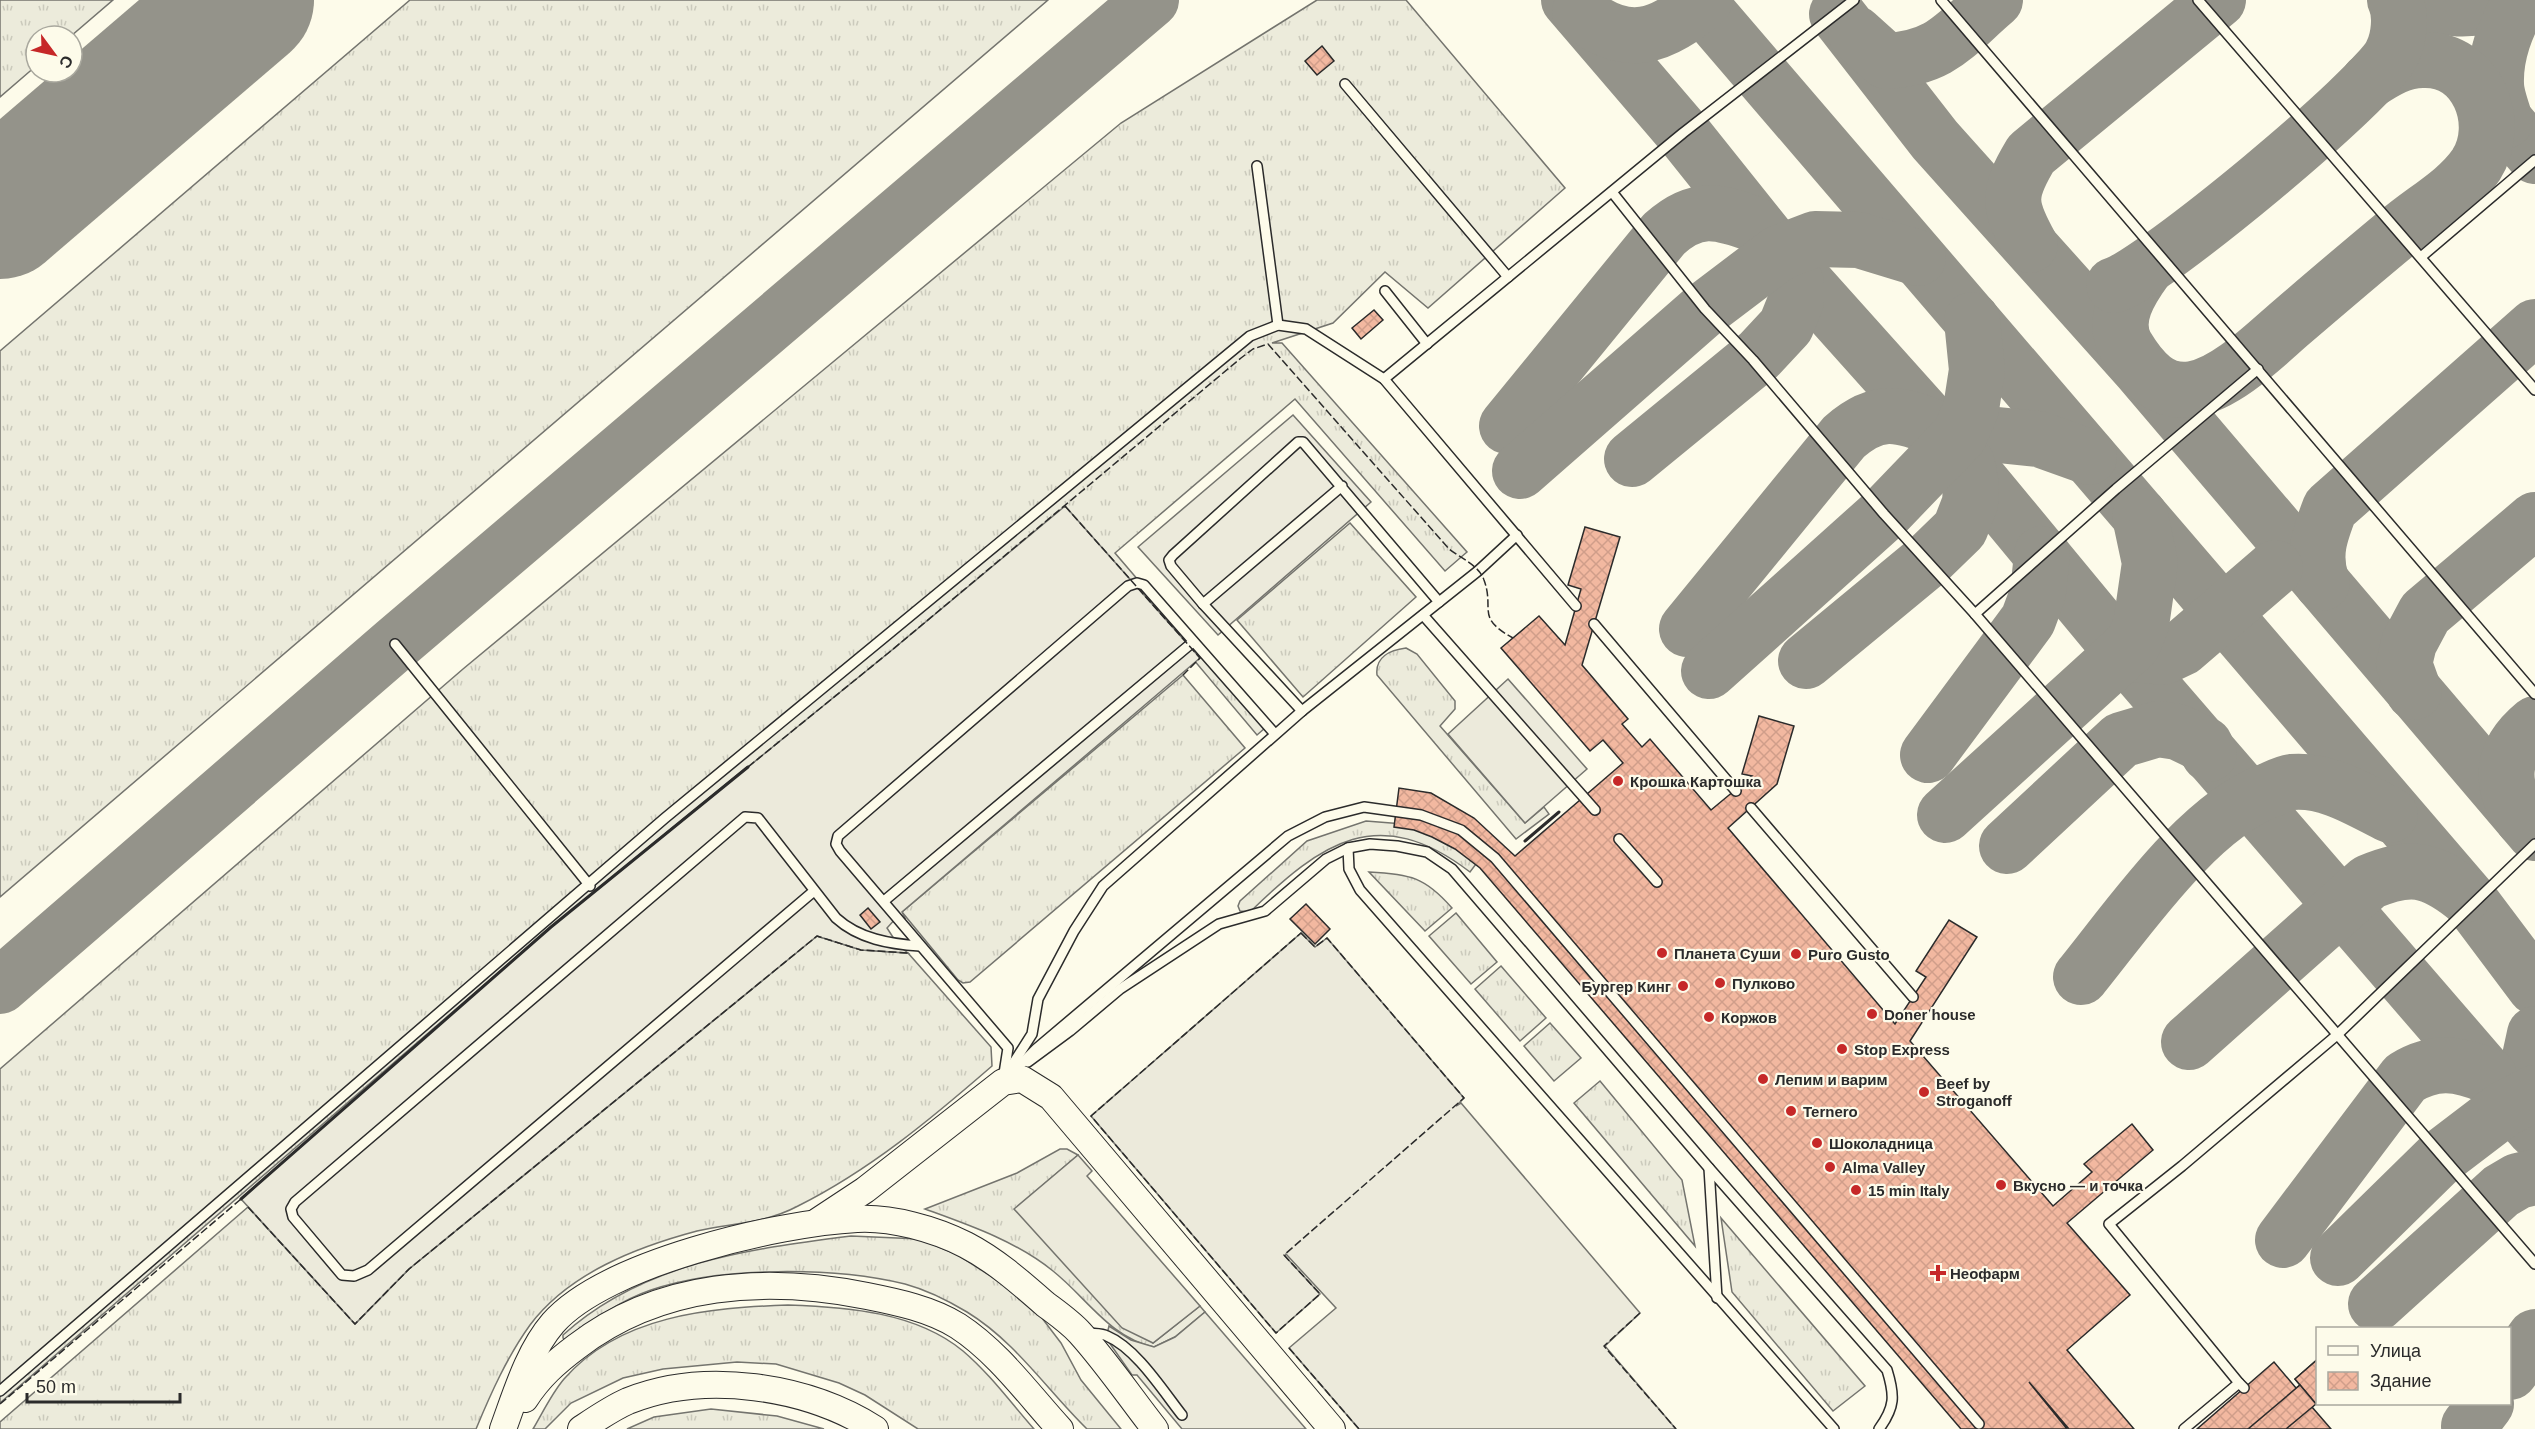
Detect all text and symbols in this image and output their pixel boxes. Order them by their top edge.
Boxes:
north arrow [24,24,84,84]
text: С [56,52,76,72]
place label: Крошка Картошка [1630,773,1762,790]
marker: Крошка Картошка [1611,774,1625,788]
place label: Планета Суши [1674,945,1781,962]
marker: Планета Суши [1655,946,1669,960]
place label: Puro Gusto [1808,946,1890,963]
marker: Puro Gusto [1789,947,1803,961]
place label: Пулково [1732,975,1795,992]
marker: Пулково [1713,976,1727,990]
place label: Бургер Кинг [1582,978,1671,995]
marker: Бургер Кинг [1676,979,1690,993]
place label: Doner house [1884,1006,1976,1023]
marker: Doner house [1865,1007,1879,1021]
place label: Коржов [1721,1009,1777,1026]
marker: Коржов [1702,1010,1716,1024]
place label: Stop Express [1854,1041,1950,1058]
marker: Stop Express [1835,1042,1849,1056]
place label: Лепим и варим [1775,1071,1888,1088]
marker: Лепим и варим [1756,1072,1770,1086]
place label: Beef by Stroganoff [1936,1075,2013,1109]
marker: Beef by Stroganoff [1917,1085,1931,1099]
place label: Ternero [1803,1103,1858,1120]
marker: Ternero [1784,1104,1798,1118]
place label: Шоколадница [1829,1135,1933,1152]
marker: Шоколадница [1810,1136,1824,1150]
place label: Alma Valley [1842,1159,1926,1176]
marker: Alma Valley [1823,1160,1837,1174]
place label: Вкусно — и точка [2013,1177,2144,1194]
marker: Вкусно — и точка [1994,1178,2008,1192]
place label: 15 min Italy [1868,1182,1950,1199]
marker: 15 min Italy [1849,1183,1863,1197]
place label: Неофарм [1950,1265,2020,1282]
marker: Неофарм [1931,1266,1945,1280]
legend [2316,1327,2511,1405]
text: Улица [2370,1341,2422,1361]
scale bar [27,1366,180,1404]
text: Здание [2370,1371,2431,1391]
text: 50 m [36,1377,76,1397]

